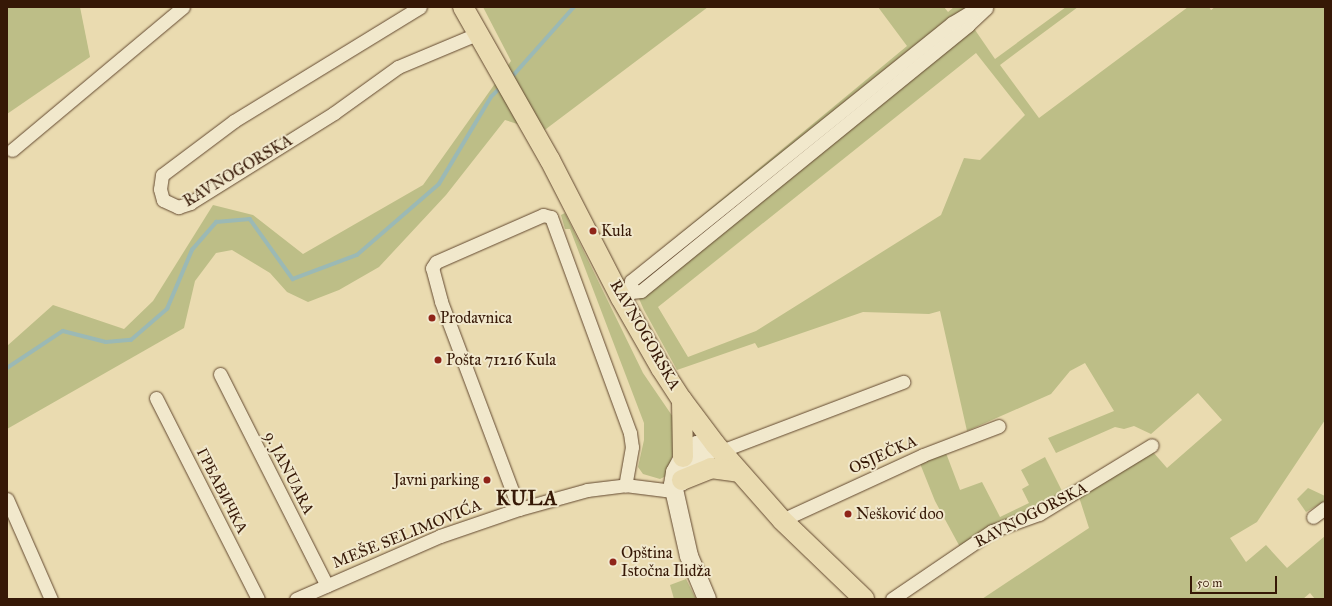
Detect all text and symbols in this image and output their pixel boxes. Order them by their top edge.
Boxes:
street label: RAVNOGORSKA [180,131,296,211]
place label: Kula [601,221,632,241]
marker: Kula [588,226,598,236]
street label: RAVNOGORSKA [606,277,684,393]
place label: Prodavnica [440,308,512,328]
marker: Prodavnica [427,313,437,323]
place label: Pošta 71216 Kula [446,350,556,370]
marker: Pošta 71216 Kula [433,355,443,365]
street label: 9. JANUARA [260,428,318,518]
street label: OSJEČKA [846,432,920,478]
street label: ГРБАВИЧКА [192,445,252,537]
place label: Javni parking [393,470,479,490]
marker: Javni parking [482,475,492,485]
street label: RAVNOGORSKA [971,478,1091,552]
district label: KULA [496,486,558,510]
street label: MEŠE SELIMOVIĆA [330,495,484,573]
place label: Nešković doo [856,504,944,524]
marker: Nešković doo [843,509,853,519]
place label: Opština Istočna Ilidža [621,543,711,581]
marker: Opština Istočna Ilidža [608,557,618,567]
scale bar [1192,568,1279,594]
text: 50 m [1197,576,1222,590]

